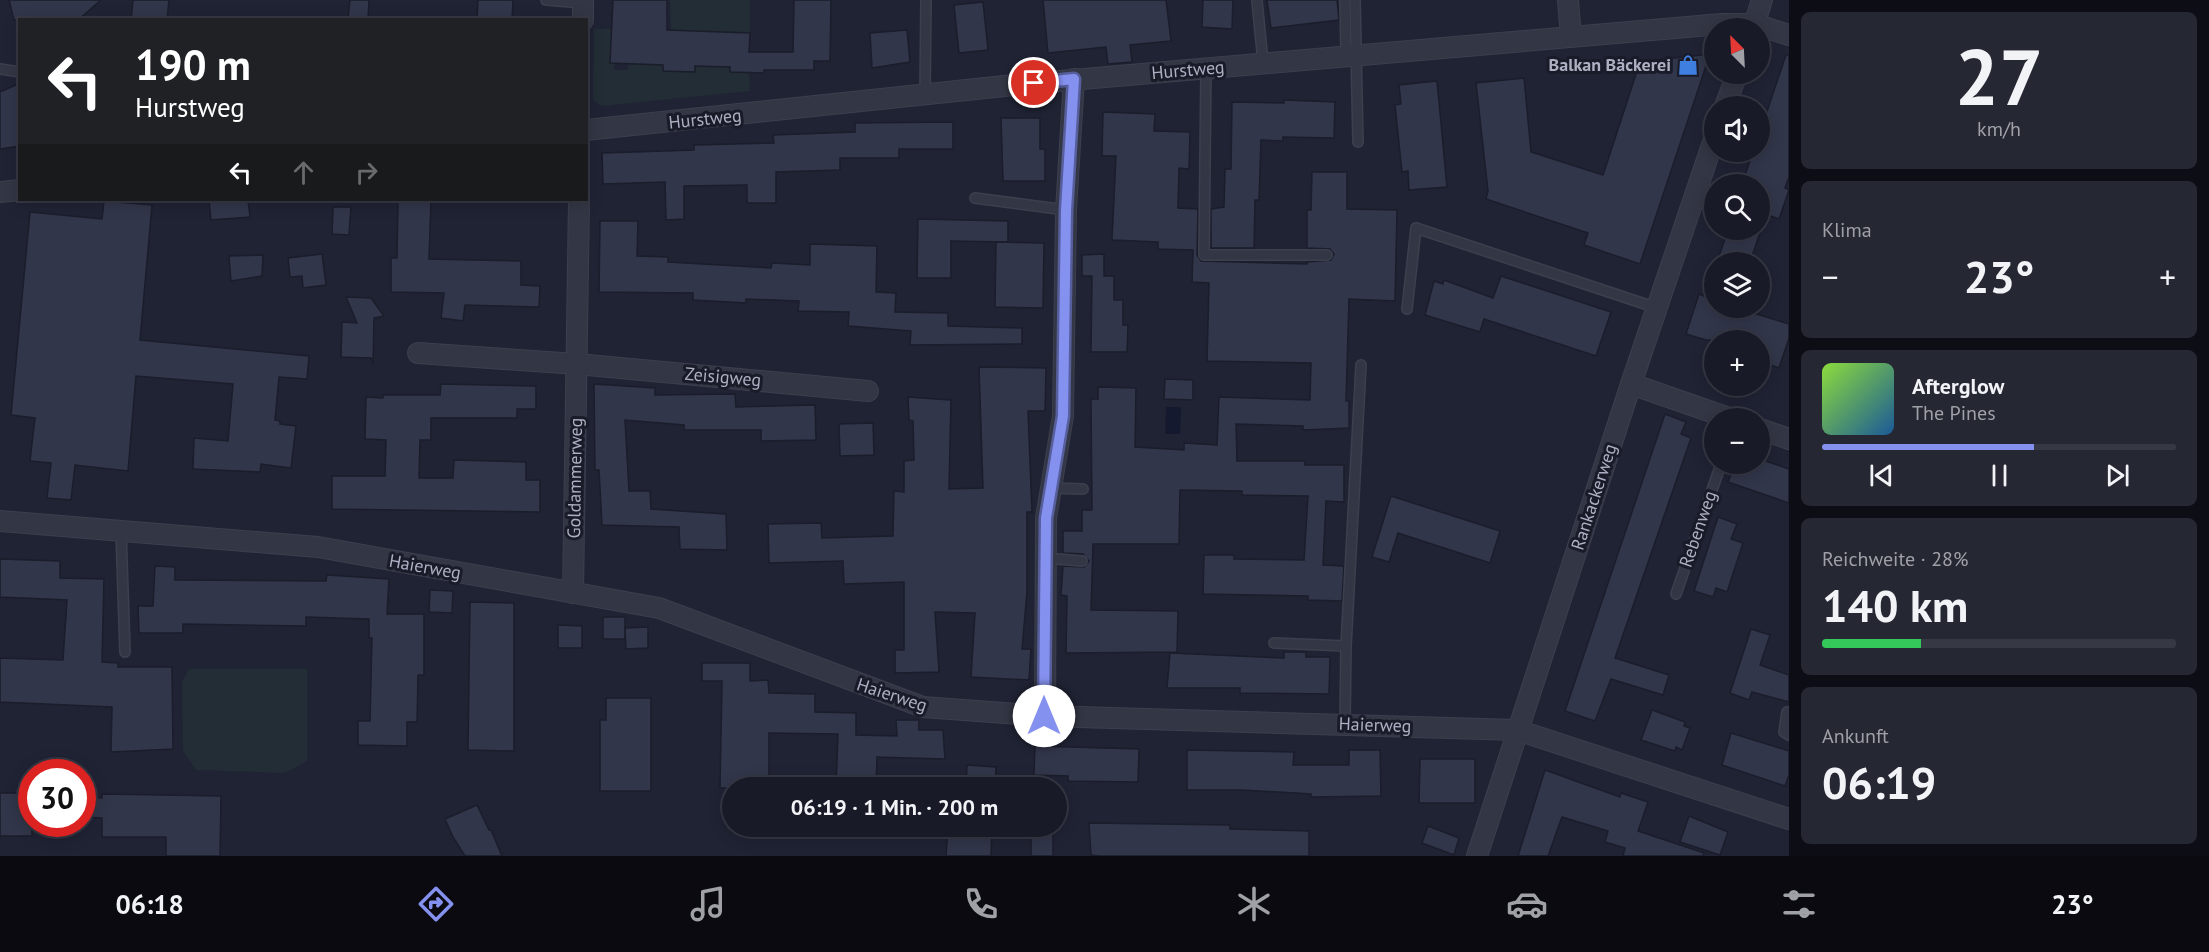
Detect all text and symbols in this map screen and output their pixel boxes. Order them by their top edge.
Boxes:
north arrow [1704,18,1770,84]
map controls [1704,18,1770,474]
text: 27 [1955,26,2043,127]
text: 190 m [135,37,251,92]
icon: left [36,42,114,120]
place label: Balkan Bäckerei [1549,53,1671,76]
shop icon: Balkan Bäckerei [1676,53,1700,77]
street label: Hurstweg [1150,55,1225,84]
pin [1008,57,1059,108]
icon: arrive [1017,66,1050,99]
text: Hurstweg [135,90,245,124]
button: sound [1704,96,1770,162]
street label: Hurstweg [667,103,743,134]
text: km/h [1977,116,2021,142]
icon: left [224,156,257,189]
icon: ahead [287,156,320,189]
icon: right [350,156,383,189]
button: search [1704,174,1770,240]
text: Klima [1822,217,1872,243]
text: 23° [1964,247,2034,305]
button: layers [1704,252,1770,318]
text: − [1822,255,1839,298]
text: + [2159,255,2176,298]
button: + [1704,330,1770,396]
street label: Zeisigweg [684,362,762,391]
text: Afterglow [1912,372,2004,400]
text: The Pines [1912,400,1996,426]
button: − [1704,408,1770,474]
street label: Goldammerweg [562,417,587,539]
street label: Rankackerweg [1566,441,1622,553]
icon: previous [1865,459,1898,492]
icon: pause [1983,459,2016,492]
icon: next [2101,459,2134,492]
street label: Rebenweg [1674,488,1721,570]
text: Reichweite · 28% [1822,546,1968,572]
street label: Haierweg [387,549,463,584]
text: 140 km [1822,576,1968,634]
street label: Haierweg [854,672,930,717]
position arrow [1012,684,1076,748]
street label: Haierweg [1338,712,1412,737]
text: Ankunft [1822,723,1889,749]
text: 06:19 [1822,753,1936,811]
speed limit sign: 30 [18,759,96,837]
text: 06:19 · 1 Min. · 200 m [791,793,998,821]
icon: directions [415,883,457,925]
icon: music [687,883,729,925]
icon: phone [960,883,1002,925]
icon: climate [1233,883,1275,925]
icon: car [1506,883,1548,925]
icon: filters [1778,883,1820,925]
text: 06:18 [115,887,184,921]
text: 23° [2051,887,2094,921]

